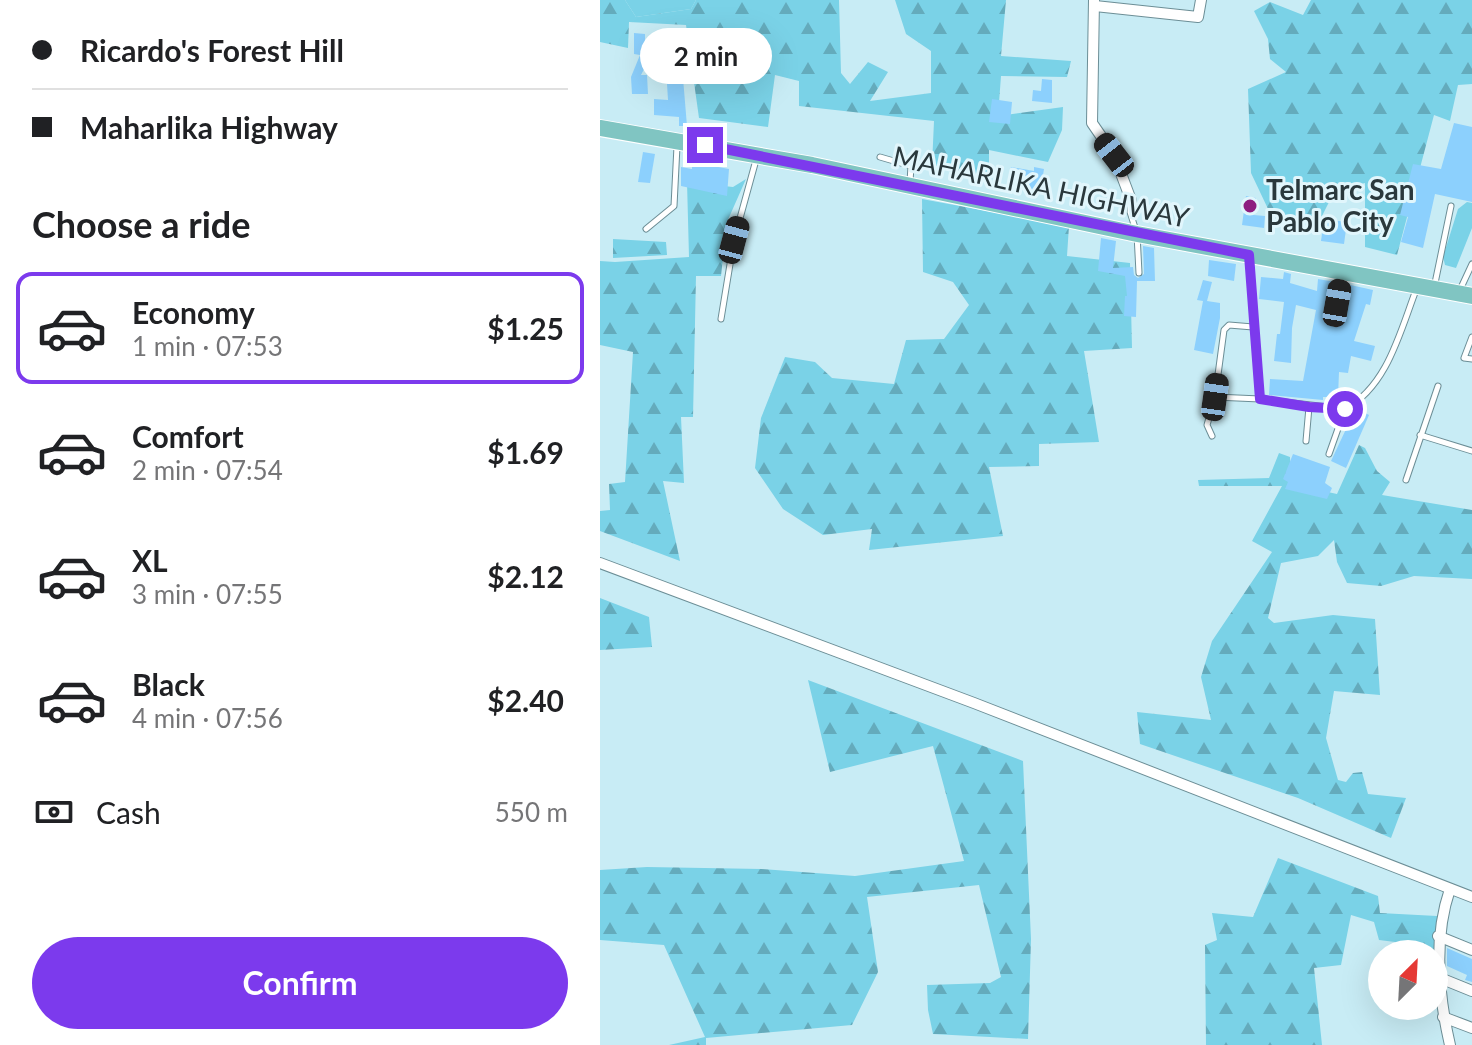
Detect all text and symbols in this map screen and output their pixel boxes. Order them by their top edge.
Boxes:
callout: 2 min [639,29,771,85]
text: Ricardo's Forest Hill [80,32,344,68]
text: 2 min [674,40,738,72]
text: Maharlika Highway [80,109,338,145]
route end [687,127,723,163]
car [1090,129,1138,181]
street label: MAHARLIKA HIGHWAY [890,138,1193,234]
place label: Telmarc San Pablo City [1266,172,1415,238]
marker: Telmarc San Pablo City [1241,197,1259,215]
text: Choose a ride [32,202,251,246]
car [716,214,752,266]
car [1321,277,1353,329]
icon: car [36,292,108,364]
text: Economy [132,294,255,330]
text: $1.25 [487,310,564,346]
text: 1 min · 07:53 [132,330,283,362]
car [1200,372,1230,422]
route start [1327,391,1363,427]
icon: car [36,416,108,488]
text: Comfort [132,418,244,454]
text: $1.69 [487,434,564,470]
text: 2 min · 07:54 [132,454,283,486]
icon: car [36,540,108,612]
text: XL [132,542,168,578]
text: $2.12 [487,558,564,594]
text: 3 min · 07:55 [132,578,283,610]
icon: car [36,664,108,736]
text: Black [132,666,205,702]
text: $2.40 [487,682,564,718]
text: 4 min · 07:56 [132,702,283,734]
icon: cash [32,790,76,834]
text: Cash [96,794,161,830]
text: 550 m [495,796,568,828]
button: Confirm [32,937,568,1029]
north arrow [1368,940,1448,1020]
map controls [1368,940,1448,1020]

